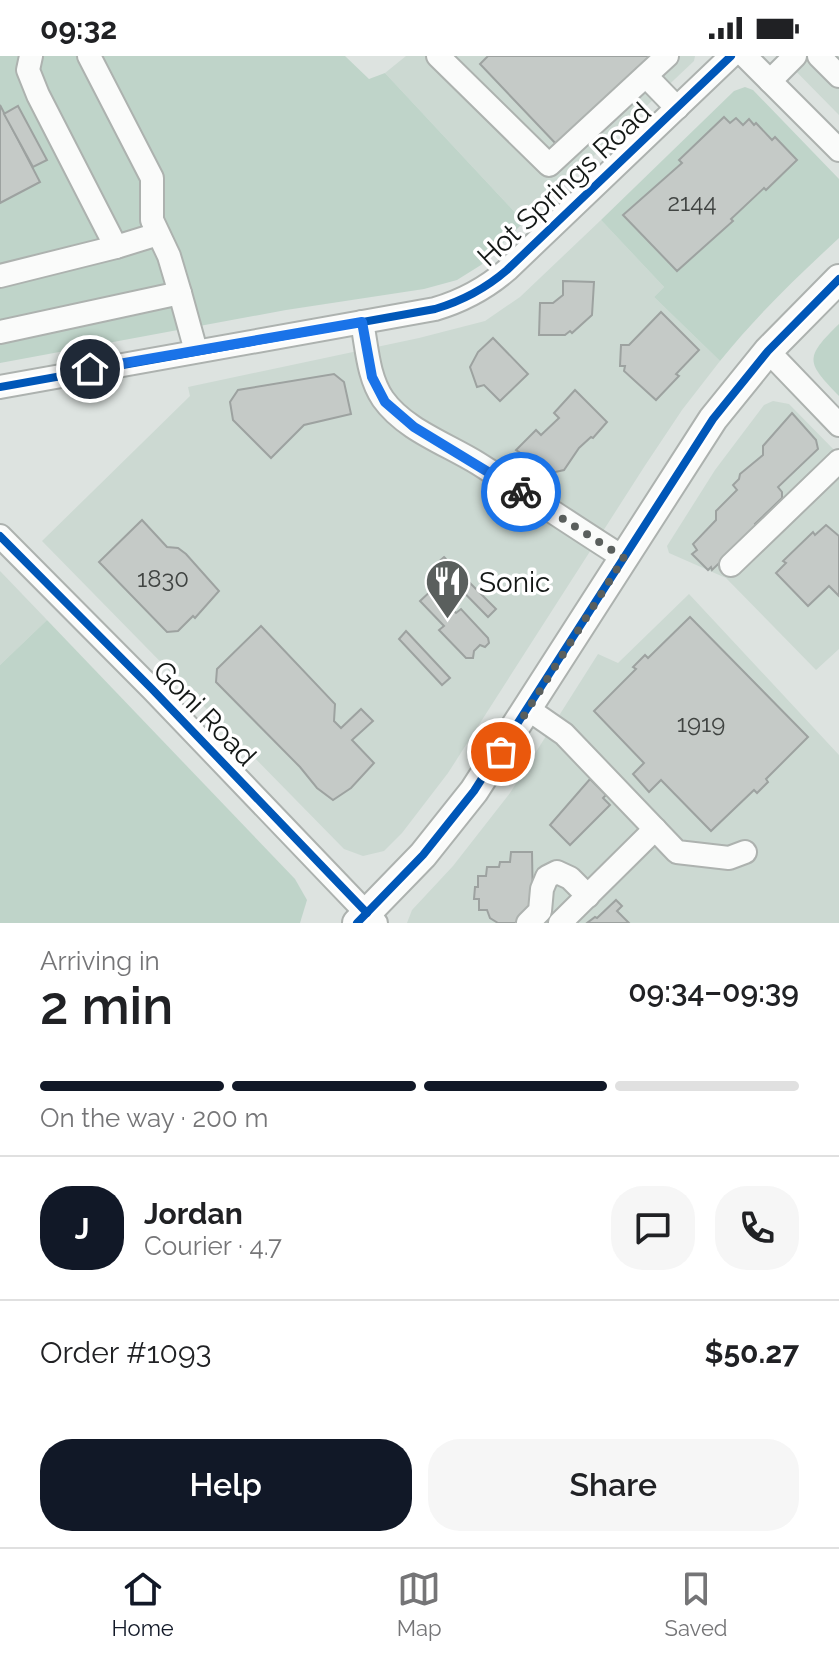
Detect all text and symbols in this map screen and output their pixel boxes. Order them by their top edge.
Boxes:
text: 09:32 [40,11,117,46]
street label: Hot Springs Road [471,96,658,273]
house number: 2144 [668,188,716,217]
pin [56,335,124,403]
icon: home [68,347,112,391]
courier [481,452,561,532]
icon: bike [499,470,543,514]
restaurant icon: Sonic [424,558,472,621]
house number: 1830 [137,564,189,593]
place label: Sonic [479,566,550,599]
street label: Goni Road [146,654,263,773]
house number: 1919 [677,709,725,738]
pin [467,718,535,786]
icon: bag [479,730,523,774]
text: Arriving in [40,946,160,976]
text: 09:34–09:39 [628,974,799,1009]
text: 2 min [40,975,173,1036]
text: On the way · 200 m [40,1103,268,1133]
button: chat [611,1186,695,1270]
button: phone [715,1186,799,1270]
text: Jordan [144,1196,243,1231]
text: J [75,1211,89,1246]
text: Courier · 4.7 [144,1231,282,1261]
text: Order #1093 [40,1335,212,1370]
text: $50.27 [704,1335,799,1370]
button: Help [40,1439,412,1531]
button: Share [428,1439,799,1531]
tab: Home [112,1567,174,1641]
tab: Map [397,1567,442,1641]
tab: Saved [665,1567,727,1641]

